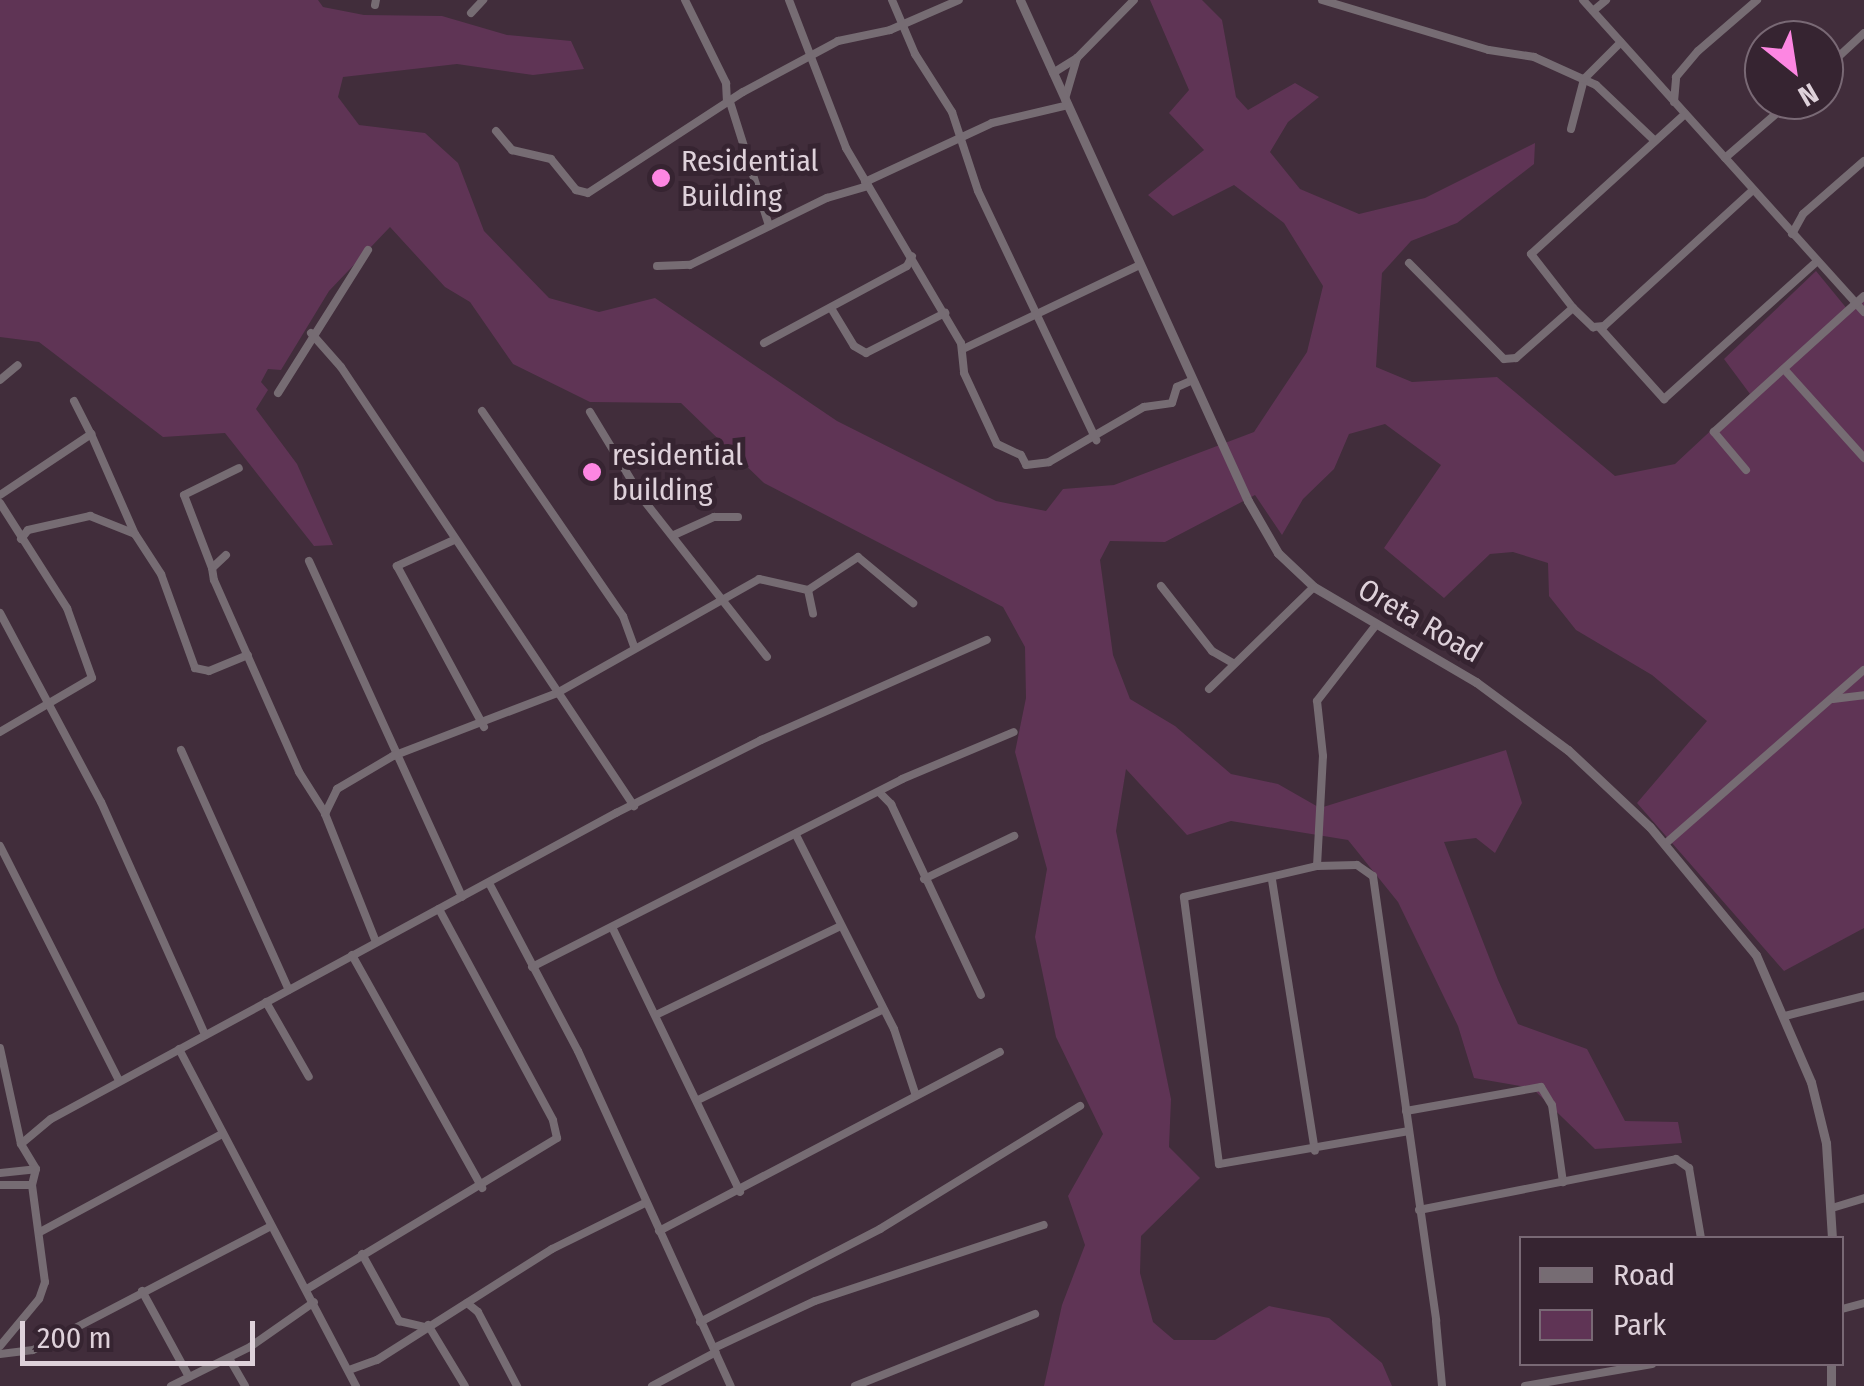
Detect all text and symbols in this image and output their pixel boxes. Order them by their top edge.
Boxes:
north arrow [1744,20,1844,120]
text: N [1793,76,1824,113]
place label: Residential Building [681,143,818,214]
marker: Residential Building [650,167,672,189]
place label: residential building [612,437,743,508]
marker: residential building [581,461,603,483]
street label: Oreta Road [1352,571,1488,671]
legend [1519,1236,1844,1366]
text: Road [1613,1257,1675,1293]
scale bar [25,1301,260,1363]
text: Park [1613,1307,1666,1343]
text: 200 m [37,1320,112,1356]

